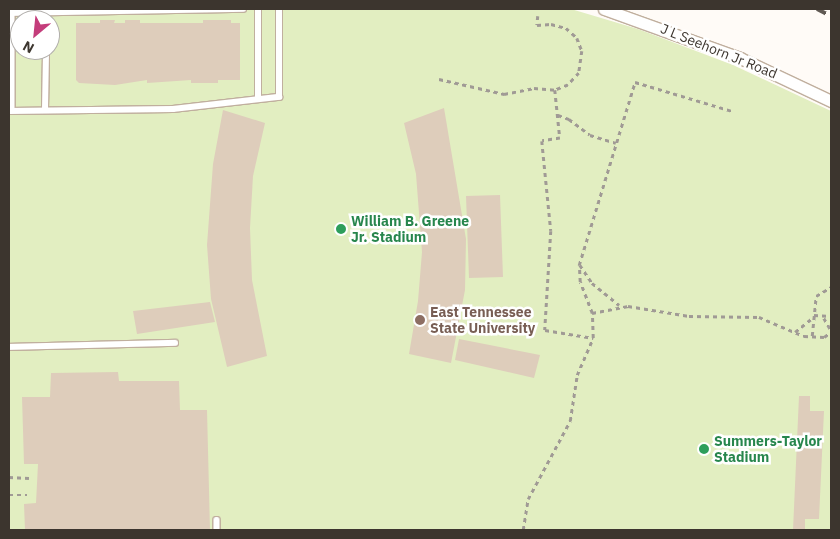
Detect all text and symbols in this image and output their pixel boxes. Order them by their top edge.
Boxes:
north arrow [10,10,60,60]
street label: J L Seehorn Jr Road [658,20,780,82]
text: N [20,37,37,58]
place label: William B. Greene Jr. Stadium [351,213,469,246]
marker: William B. Greene Jr. Stadium [335,223,347,235]
place label: East Tennessee State University [430,304,535,336]
marker: East Tennessee State University [414,314,426,326]
place label: Summers-Taylor Stadium [714,433,822,466]
marker: Summers-Taylor Stadium [698,443,710,455]

